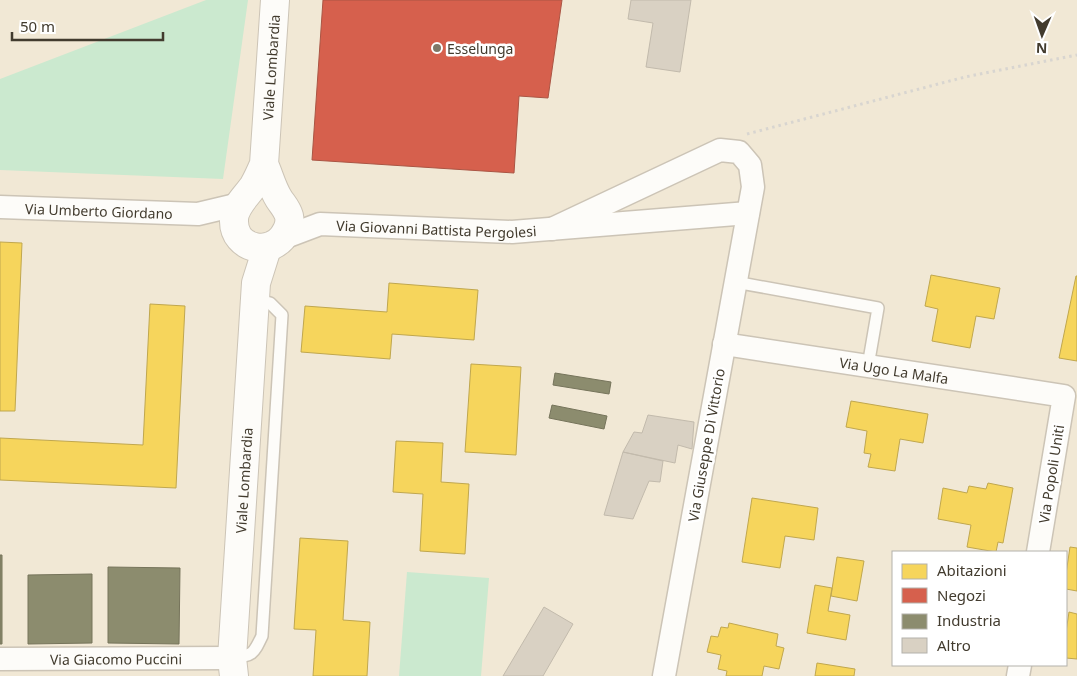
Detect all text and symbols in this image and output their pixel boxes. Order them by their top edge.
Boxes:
scale bar [12,10,164,42]
north arrow [1017,10,1067,60]
street label: Viale Lombardia [257,14,284,121]
text: 50 m [20,16,55,36]
place label: Esselunga [447,39,513,58]
text: N [1036,39,1048,58]
marker: Esselunga [431,42,443,54]
street label: Via Umberto Giordano [25,198,173,223]
street label: Via Giovanni Battista Pergolesi [336,215,537,242]
street label: Via Ugo La Malfa [838,352,950,388]
street label: Via Giuseppe Di Vittorio [683,367,729,523]
street label: Via Popoli Uniti [1034,423,1068,525]
street label: Viale Lombardia [230,427,256,534]
legend [892,551,1067,666]
text: Abitazioni [937,560,1007,580]
text: Negozi [937,585,986,605]
text: Industria [937,610,1001,630]
text: Altro [937,635,971,655]
street label: Via Giacomo Puccini [50,649,182,668]

